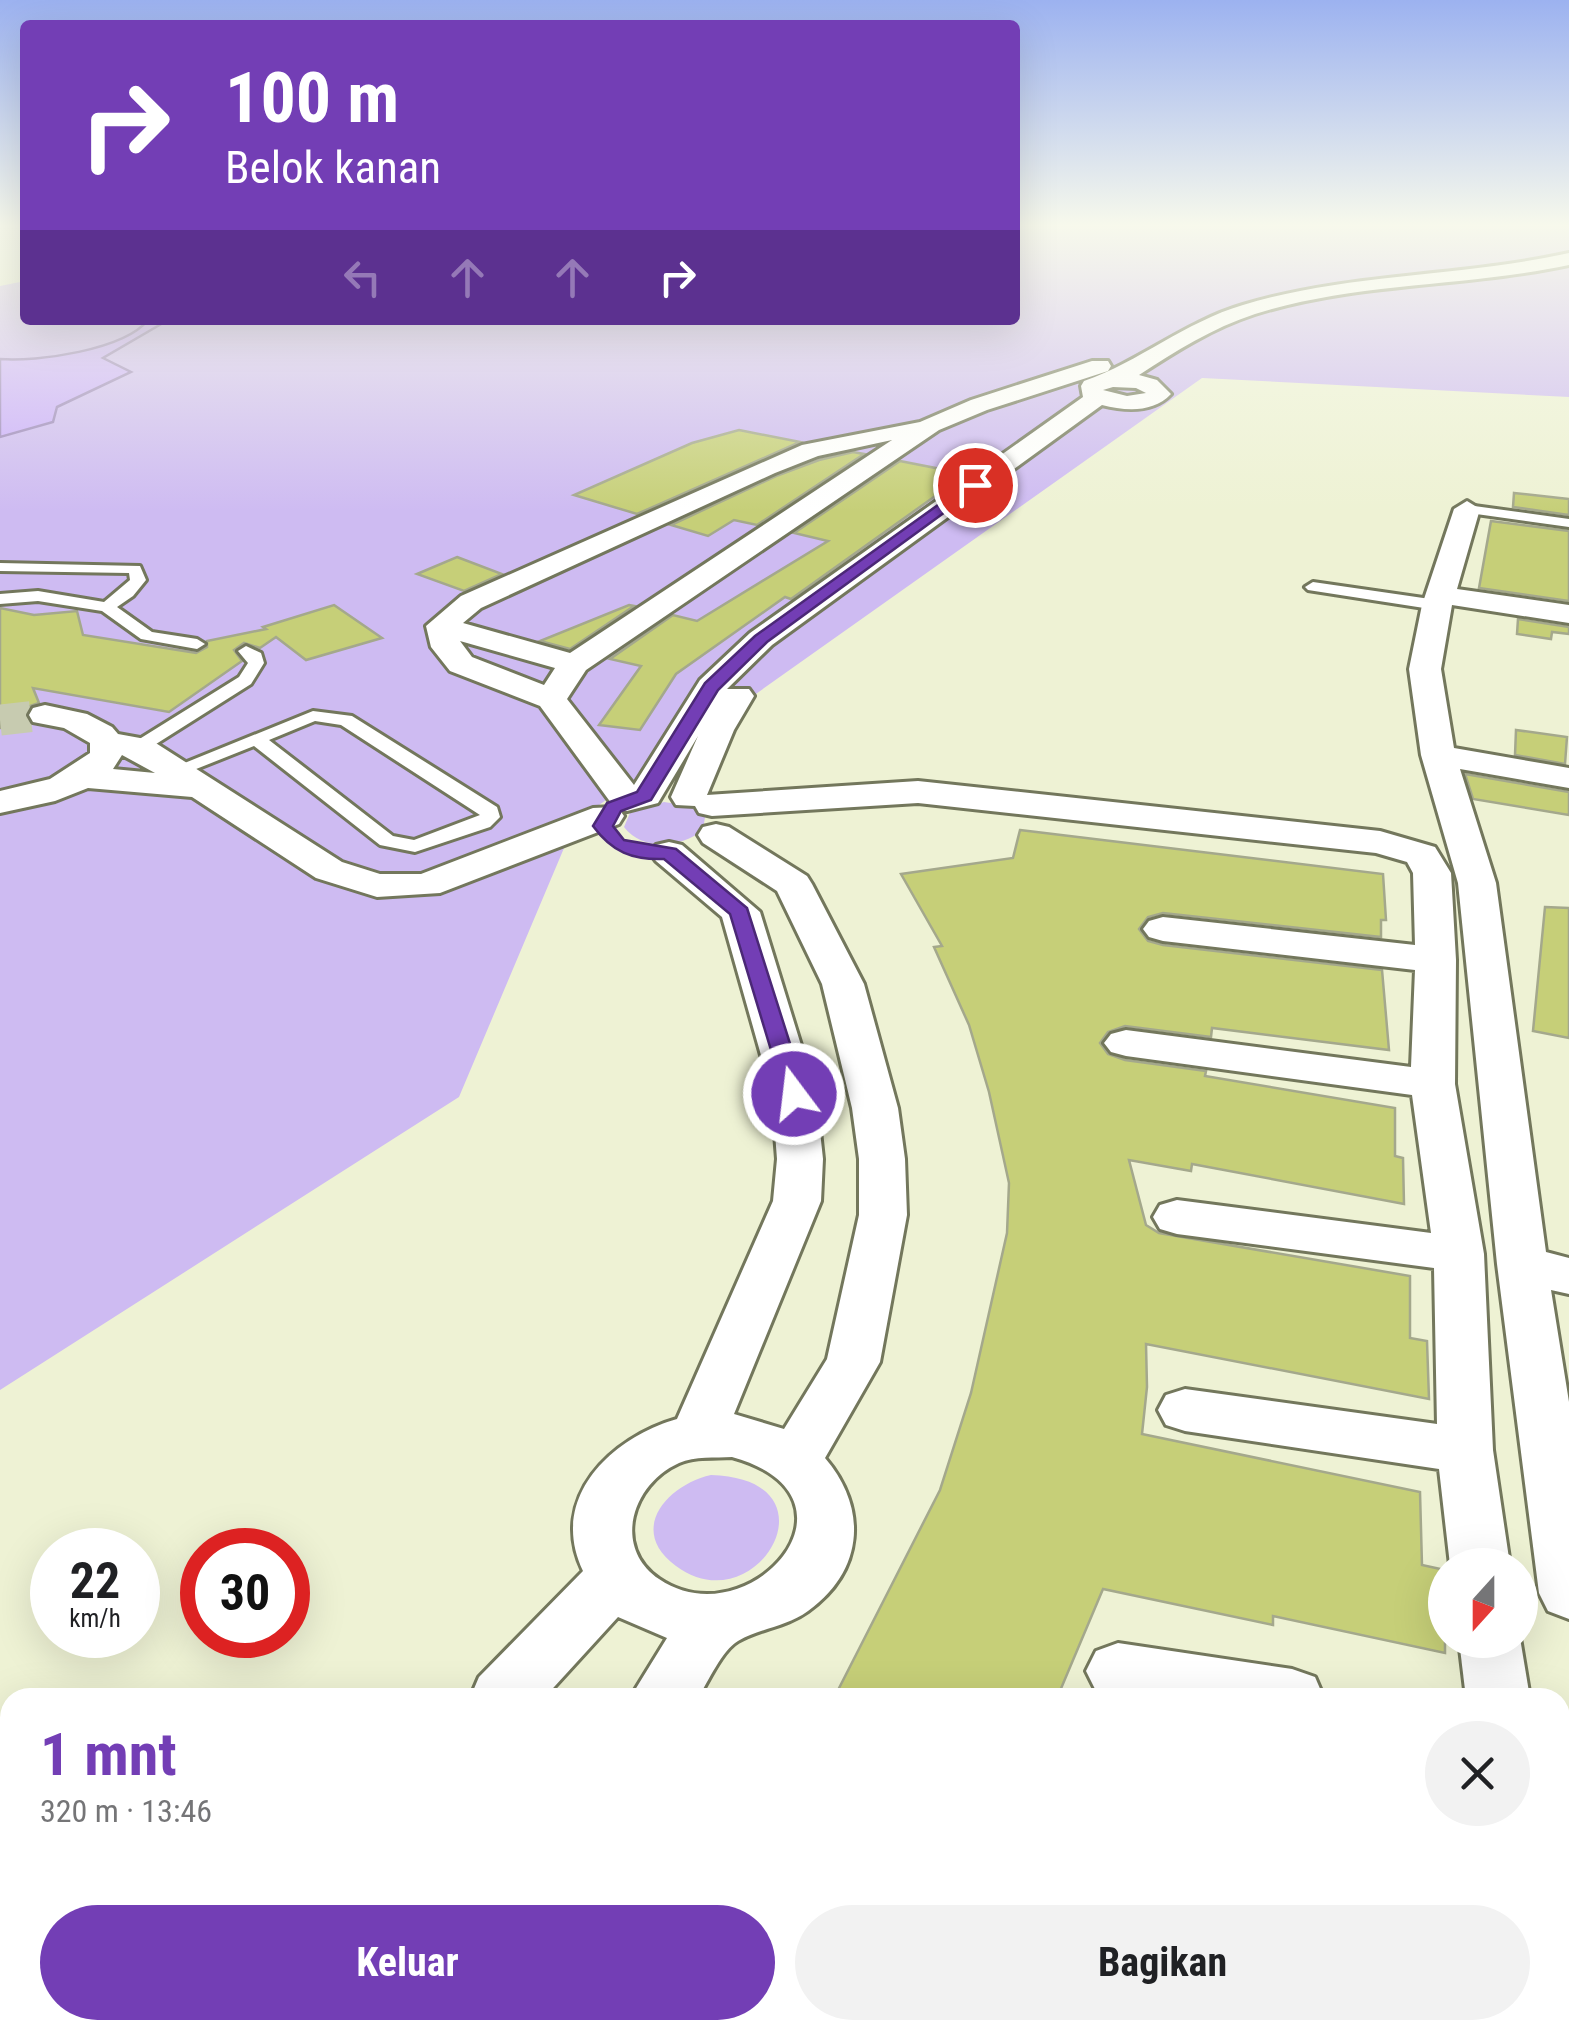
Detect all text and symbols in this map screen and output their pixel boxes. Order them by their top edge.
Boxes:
text: 100 m [225,57,399,139]
icon: right [60,60,190,190]
text: Belok kanan [225,141,441,194]
icon: left [335,250,390,305]
icon: ahead [440,250,495,305]
icon: ahead [545,250,600,305]
icon: right [650,250,705,305]
pin [933,443,1018,528]
icon: arrive [948,458,1003,513]
position arrow [742,1042,846,1146]
speed limit sign: 30 [180,1528,310,1658]
north arrow [1428,1548,1538,1658]
map controls [1428,1548,1538,1658]
text: 22 [70,1552,120,1610]
text: km/h [69,1604,121,1633]
text: 1 mnt [40,1719,177,1790]
button: close [1425,1721,1530,1826]
text: 320 m · 13:46 [40,1792,212,1830]
button: Keluar [40,1905,775,2020]
button: Bagikan [795,1905,1530,2020]

